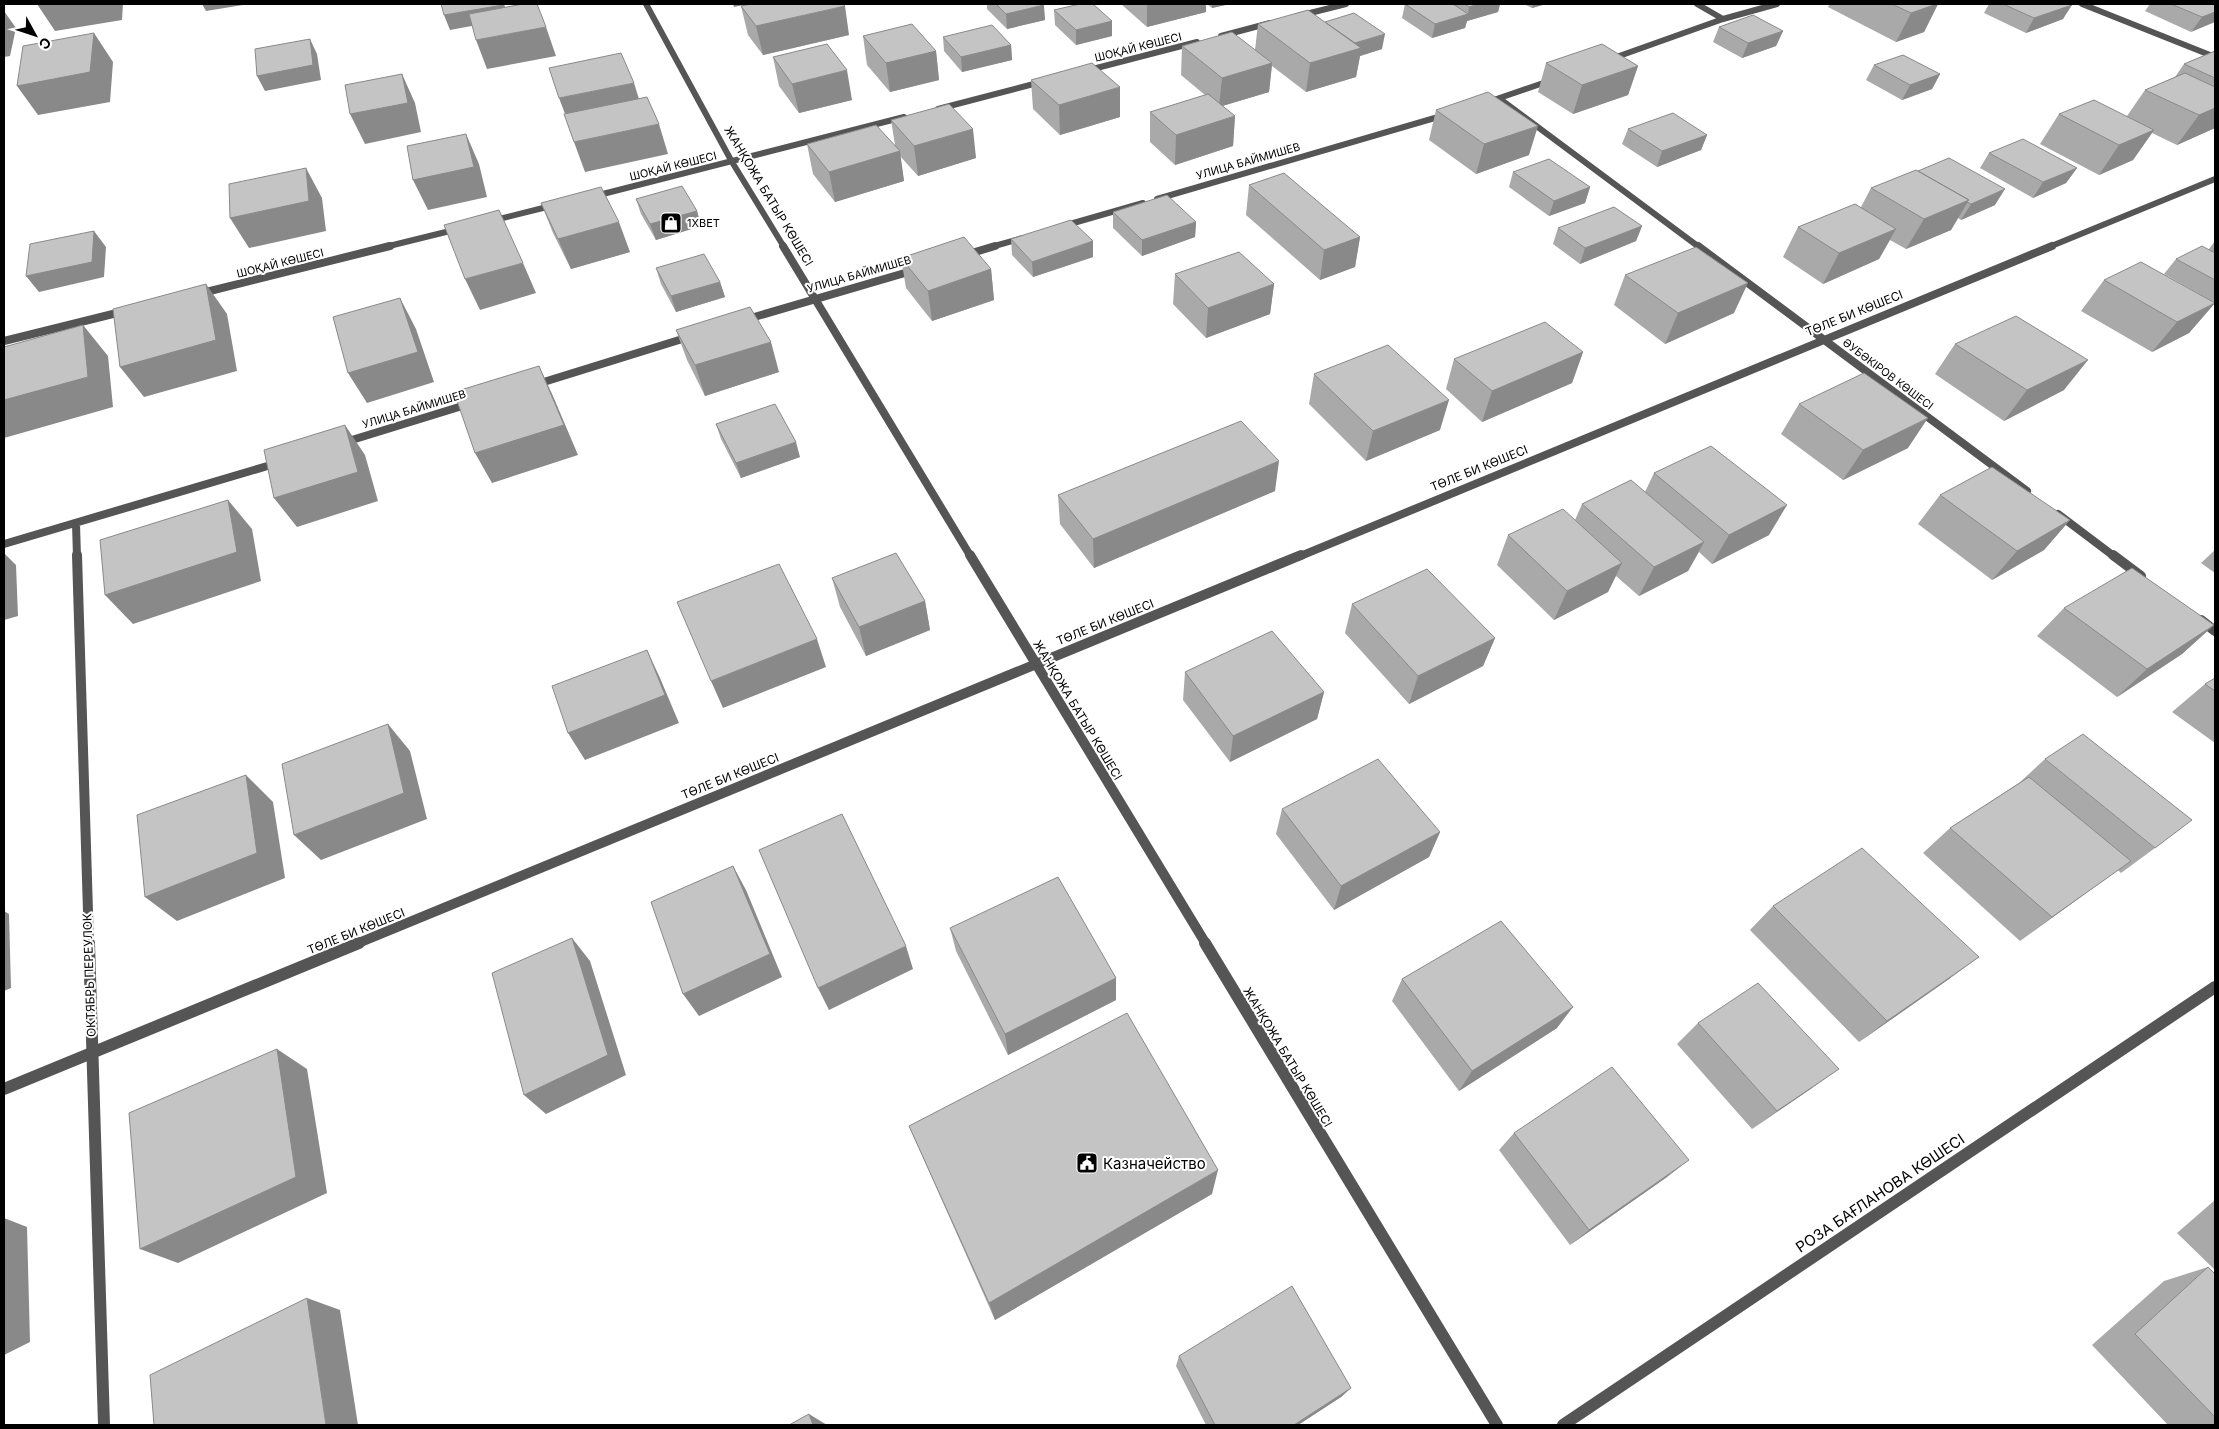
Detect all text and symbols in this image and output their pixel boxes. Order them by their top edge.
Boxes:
north arrow [10,10,60,60]
street label: ШОҚАЙ КӨШЕСІ [1093,29,1183,65]
text: С [36,34,55,53]
street label: ЖАНҚОЖА БАТЫР КӨШЕСІ [721,123,817,269]
street label: УЛИЦА БАЙМИШЕВ [1194,139,1302,183]
street label: ШОҚАЙ КӨШЕСІ [628,148,718,184]
shop icon: 1XBET [659,211,683,235]
place label: 1XBET [687,216,720,230]
street label: ШОҚАЙ КӨШЕСІ [235,245,325,281]
street label: УЛИЦА БАЙМИШЕВ [805,252,913,296]
street label: ТӨЛЕ БИ КӨШЕСІ [1803,287,1905,339]
street label: ӘУБӘКІРОВ КӨШЕСІ [1840,335,1936,413]
street label: УЛИЦА БАЙМИШЕВ [361,387,467,431]
street label: ТӨЛЕ БИ КӨШЕСІ [1428,442,1530,494]
street label: ТӨЛЕ БИ КӨШЕСІ [1054,596,1156,648]
street label: ЖАНҚОЖА БАТЫР КӨШЕСІ [1030,637,1126,783]
street label: ТӨЛЕ БИ КӨШЕСІ [679,750,781,802]
street label: ТӨЛЕ БИ КӨШЕСІ [305,905,407,957]
street label: ОКТЯБРЬ ПЕРЕУЛОК [79,913,99,1037]
street label: ЖАНҚОЖА БАТЫР КӨШЕСІ [1240,984,1336,1130]
street label: РОЗА БАҒЛАНОВА КӨШЕСІ [1792,1129,1968,1257]
public building icon: Казначейство [1075,1151,1099,1175]
place label: Казначейство [1103,1154,1206,1173]

